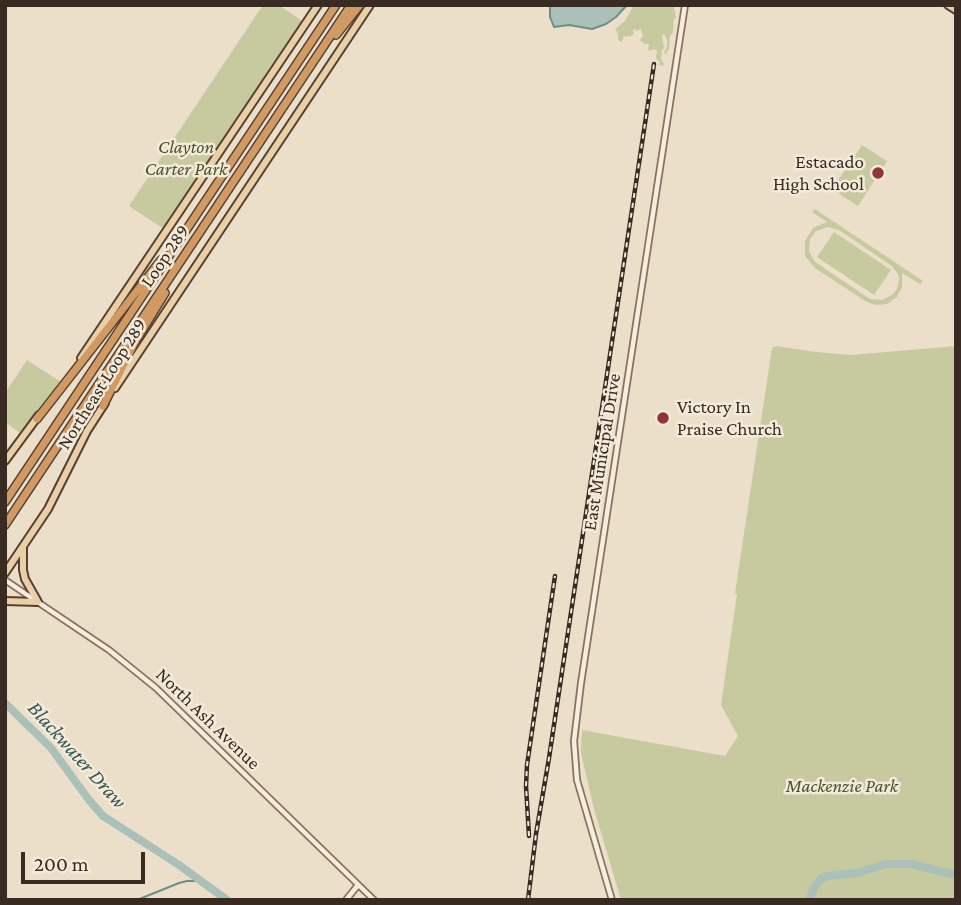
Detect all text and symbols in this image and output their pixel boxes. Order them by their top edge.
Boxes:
park label: Clayton Carter Park [145,136,227,180]
place label: Estacado High School [773,151,864,195]
marker: Estacado High School [870,165,886,181]
street label: Loop 289 [136,220,194,292]
street label: Northeast Loop 289 [53,314,151,454]
street label: East Municipal Drive [578,372,626,532]
place label: Victory In Praise Church [677,396,782,440]
marker: Victory In Praise Church [655,410,671,426]
street label: North Ash Avenue [151,663,265,775]
water label: Blackwater Draw [22,696,132,814]
park label: Mackenzie Park [786,775,898,797]
scale bar [24,838,149,882]
text: 200 m [34,852,89,876]

